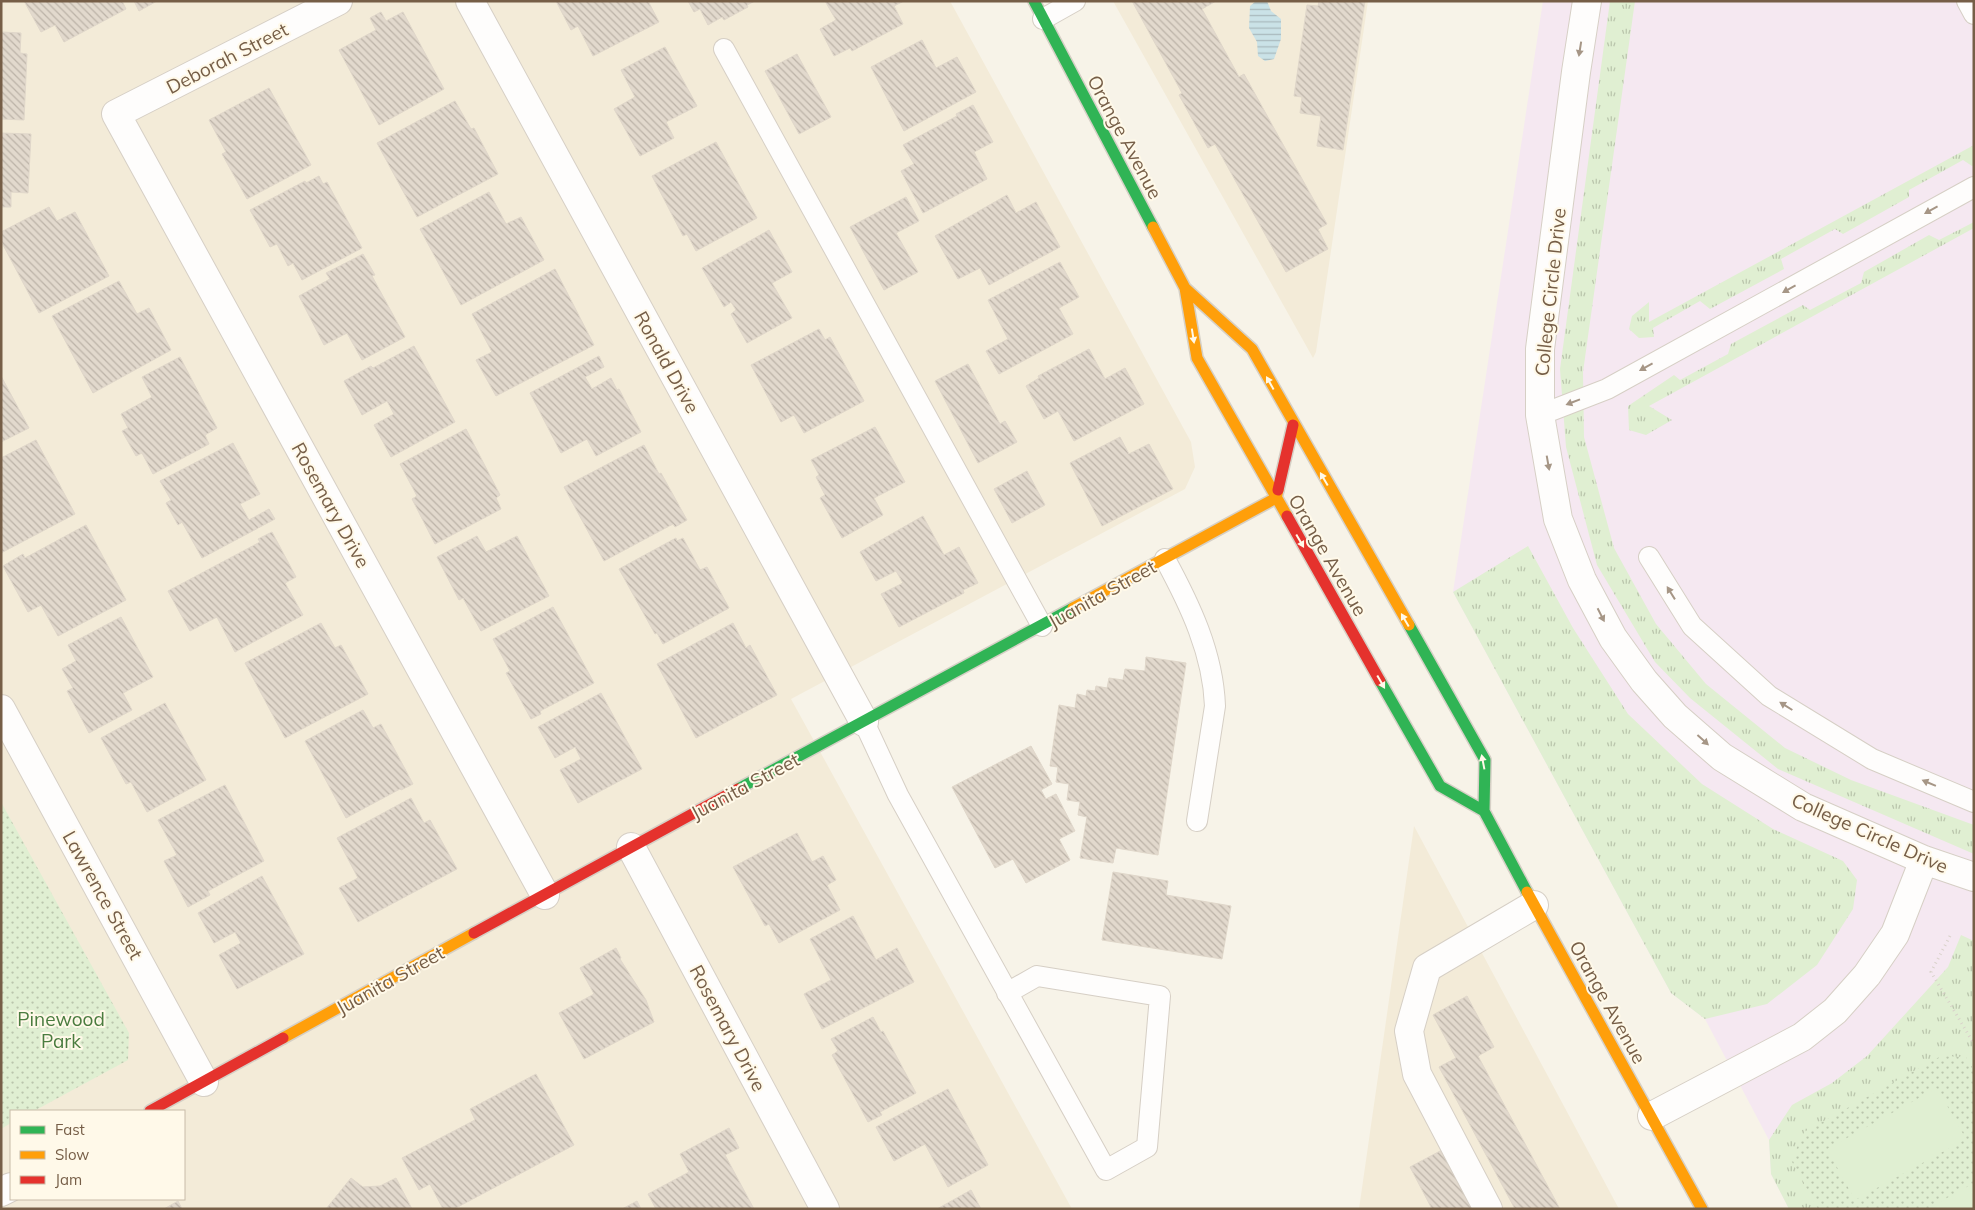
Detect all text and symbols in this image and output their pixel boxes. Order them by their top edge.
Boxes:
street label: Deborah Street [162,17,292,99]
one-way arrow [1575,42,1583,58]
street label: Orange Avenue [1082,71,1168,203]
one-way arrow [1924,206,1938,215]
street label: College Circle Drive [1529,207,1571,377]
one-way arrow [1781,285,1796,293]
street label: Ronald Drive [629,307,705,417]
one-way arrow [1190,329,1198,345]
one-way arrow [1639,363,1654,371]
one-way arrow [1266,375,1274,390]
one-way arrow [1566,399,1581,406]
street label: Rosemary Drive [287,438,375,572]
one-way arrow [1545,455,1553,471]
one-way arrow [1320,473,1329,486]
street label: Orange Avenue [1283,490,1373,620]
one-way arrow [1296,534,1305,547]
street label: Juanita Street [1044,554,1161,634]
one-way arrow [1667,587,1676,600]
one-way arrow [1597,608,1605,622]
one-way arrow [1401,613,1409,628]
one-way arrow [1376,675,1385,688]
one-way arrow [1779,701,1793,711]
one-way arrow [1696,734,1708,746]
street label: Juanita Street [686,747,804,825]
one-way arrow [1479,755,1487,770]
one-way arrow [1922,778,1936,786]
street label: College Circle Drive [1788,788,1952,878]
street label: Lawrence Street [58,826,148,964]
street label: Orange Avenue [1564,936,1652,1068]
street label: Juanita Street [332,940,449,1020]
street label: Rosemary Drive [685,961,771,1095]
park label: Pinewood Park [17,1007,105,1053]
legend [10,1110,185,1200]
text: Fast [55,1120,85,1139]
text: Slow [55,1145,89,1164]
text: Jam [55,1170,82,1189]

